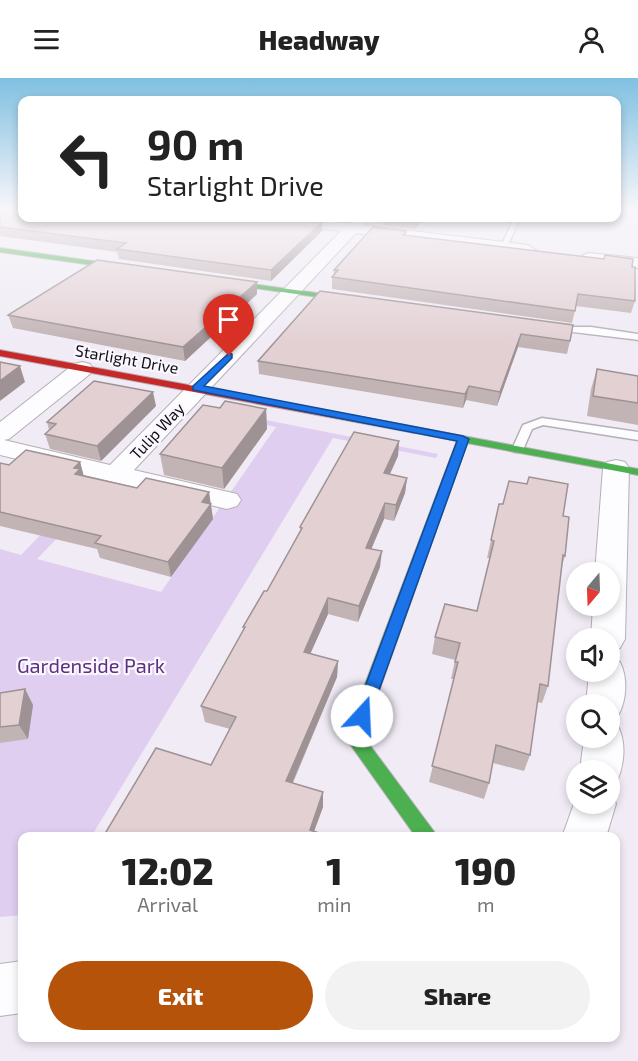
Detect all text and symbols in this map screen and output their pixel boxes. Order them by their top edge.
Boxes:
icon: menu [30,23,63,56]
text: Headway [258,23,380,55]
icon: person [575,23,608,56]
text: 90 m [147,118,244,168]
icon: left [48,120,126,198]
text: Starlight Drive [147,169,324,201]
pin [203,294,254,356]
icon: arrive [212,303,245,336]
street label: Starlight Drive [74,340,180,377]
street label: Tulip Way [126,398,188,463]
north arrow [566,562,620,616]
map controls [566,562,620,814]
button: sound [566,628,620,682]
park label: Gardenside Park [17,653,165,677]
position arrow [330,684,394,748]
button: search [566,694,620,748]
button: layers [566,760,620,814]
text: 12:02 [122,849,213,892]
text: 1 [326,849,342,892]
text: 190 [455,849,516,892]
text: Arrival [137,892,198,916]
text: min [317,892,351,916]
text: m [477,892,494,916]
button: Exit [48,961,313,1030]
button: Share [325,961,590,1030]

